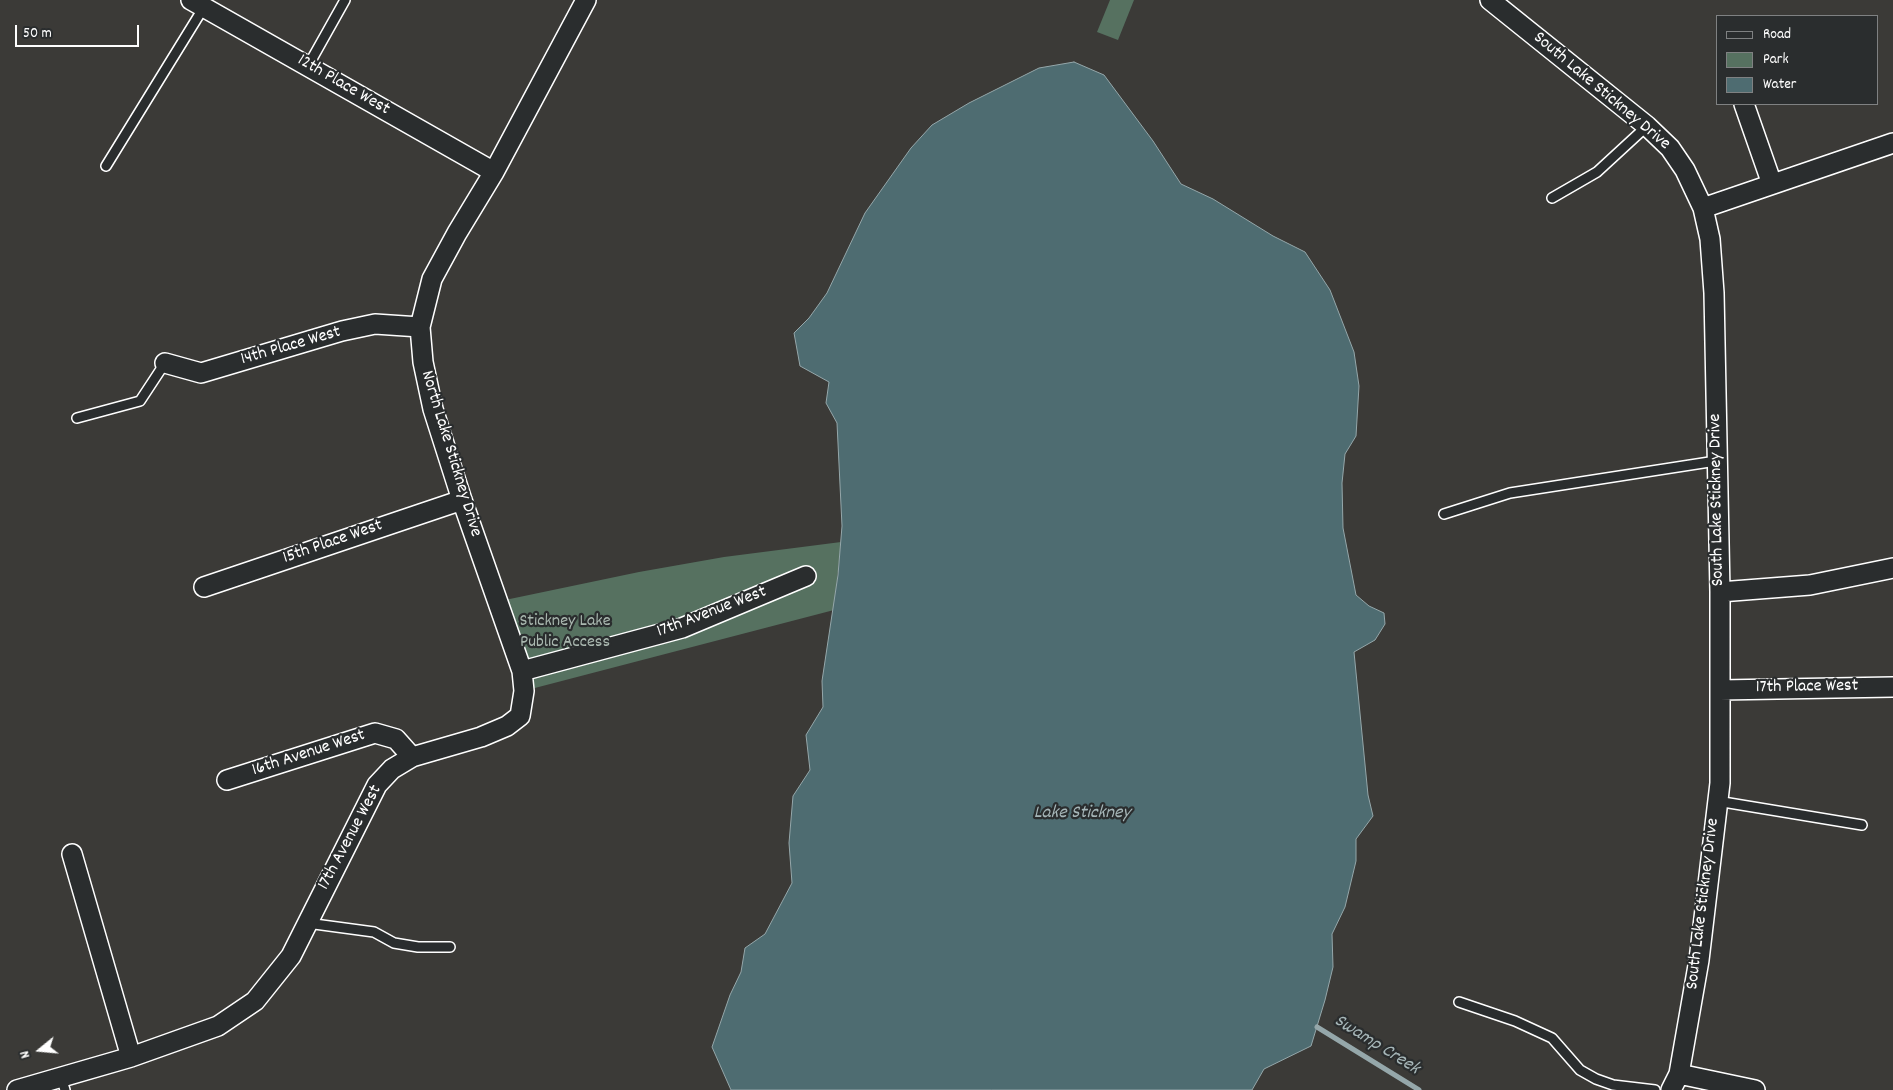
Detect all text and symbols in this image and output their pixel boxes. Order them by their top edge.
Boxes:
scale bar [18,15,141,47]
legend [1716,15,1878,105]
text: 50 m [23,23,52,45]
text: Road [1763,24,1791,46]
street label: South Lake Stickney Drive [1528,28,1674,156]
text: Park [1763,49,1789,71]
street label: 12th Place West [293,51,393,121]
text: Water [1763,74,1796,96]
street label: 14th Place West [238,322,344,372]
street label: North Lake Stickney Drive [414,368,486,540]
street label: South Lake Stickney Drive [1706,413,1730,587]
street label: 15th Place West [280,516,386,570]
street label: 17th Avenue West [654,582,770,644]
park label: Stickney Lake Public Access [519,612,611,654]
street label: 17th Place West [1756,676,1858,700]
street label: 16th Avenue West [250,726,368,782]
street label: 17th Avenue West [314,782,388,894]
water label: Lake Stickney [1034,803,1130,825]
street label: South Lake Stickney Drive [1683,817,1725,991]
water label: Swamp Creek [1329,1011,1423,1081]
north arrow [15,1025,65,1075]
text: N [15,1048,36,1061]

